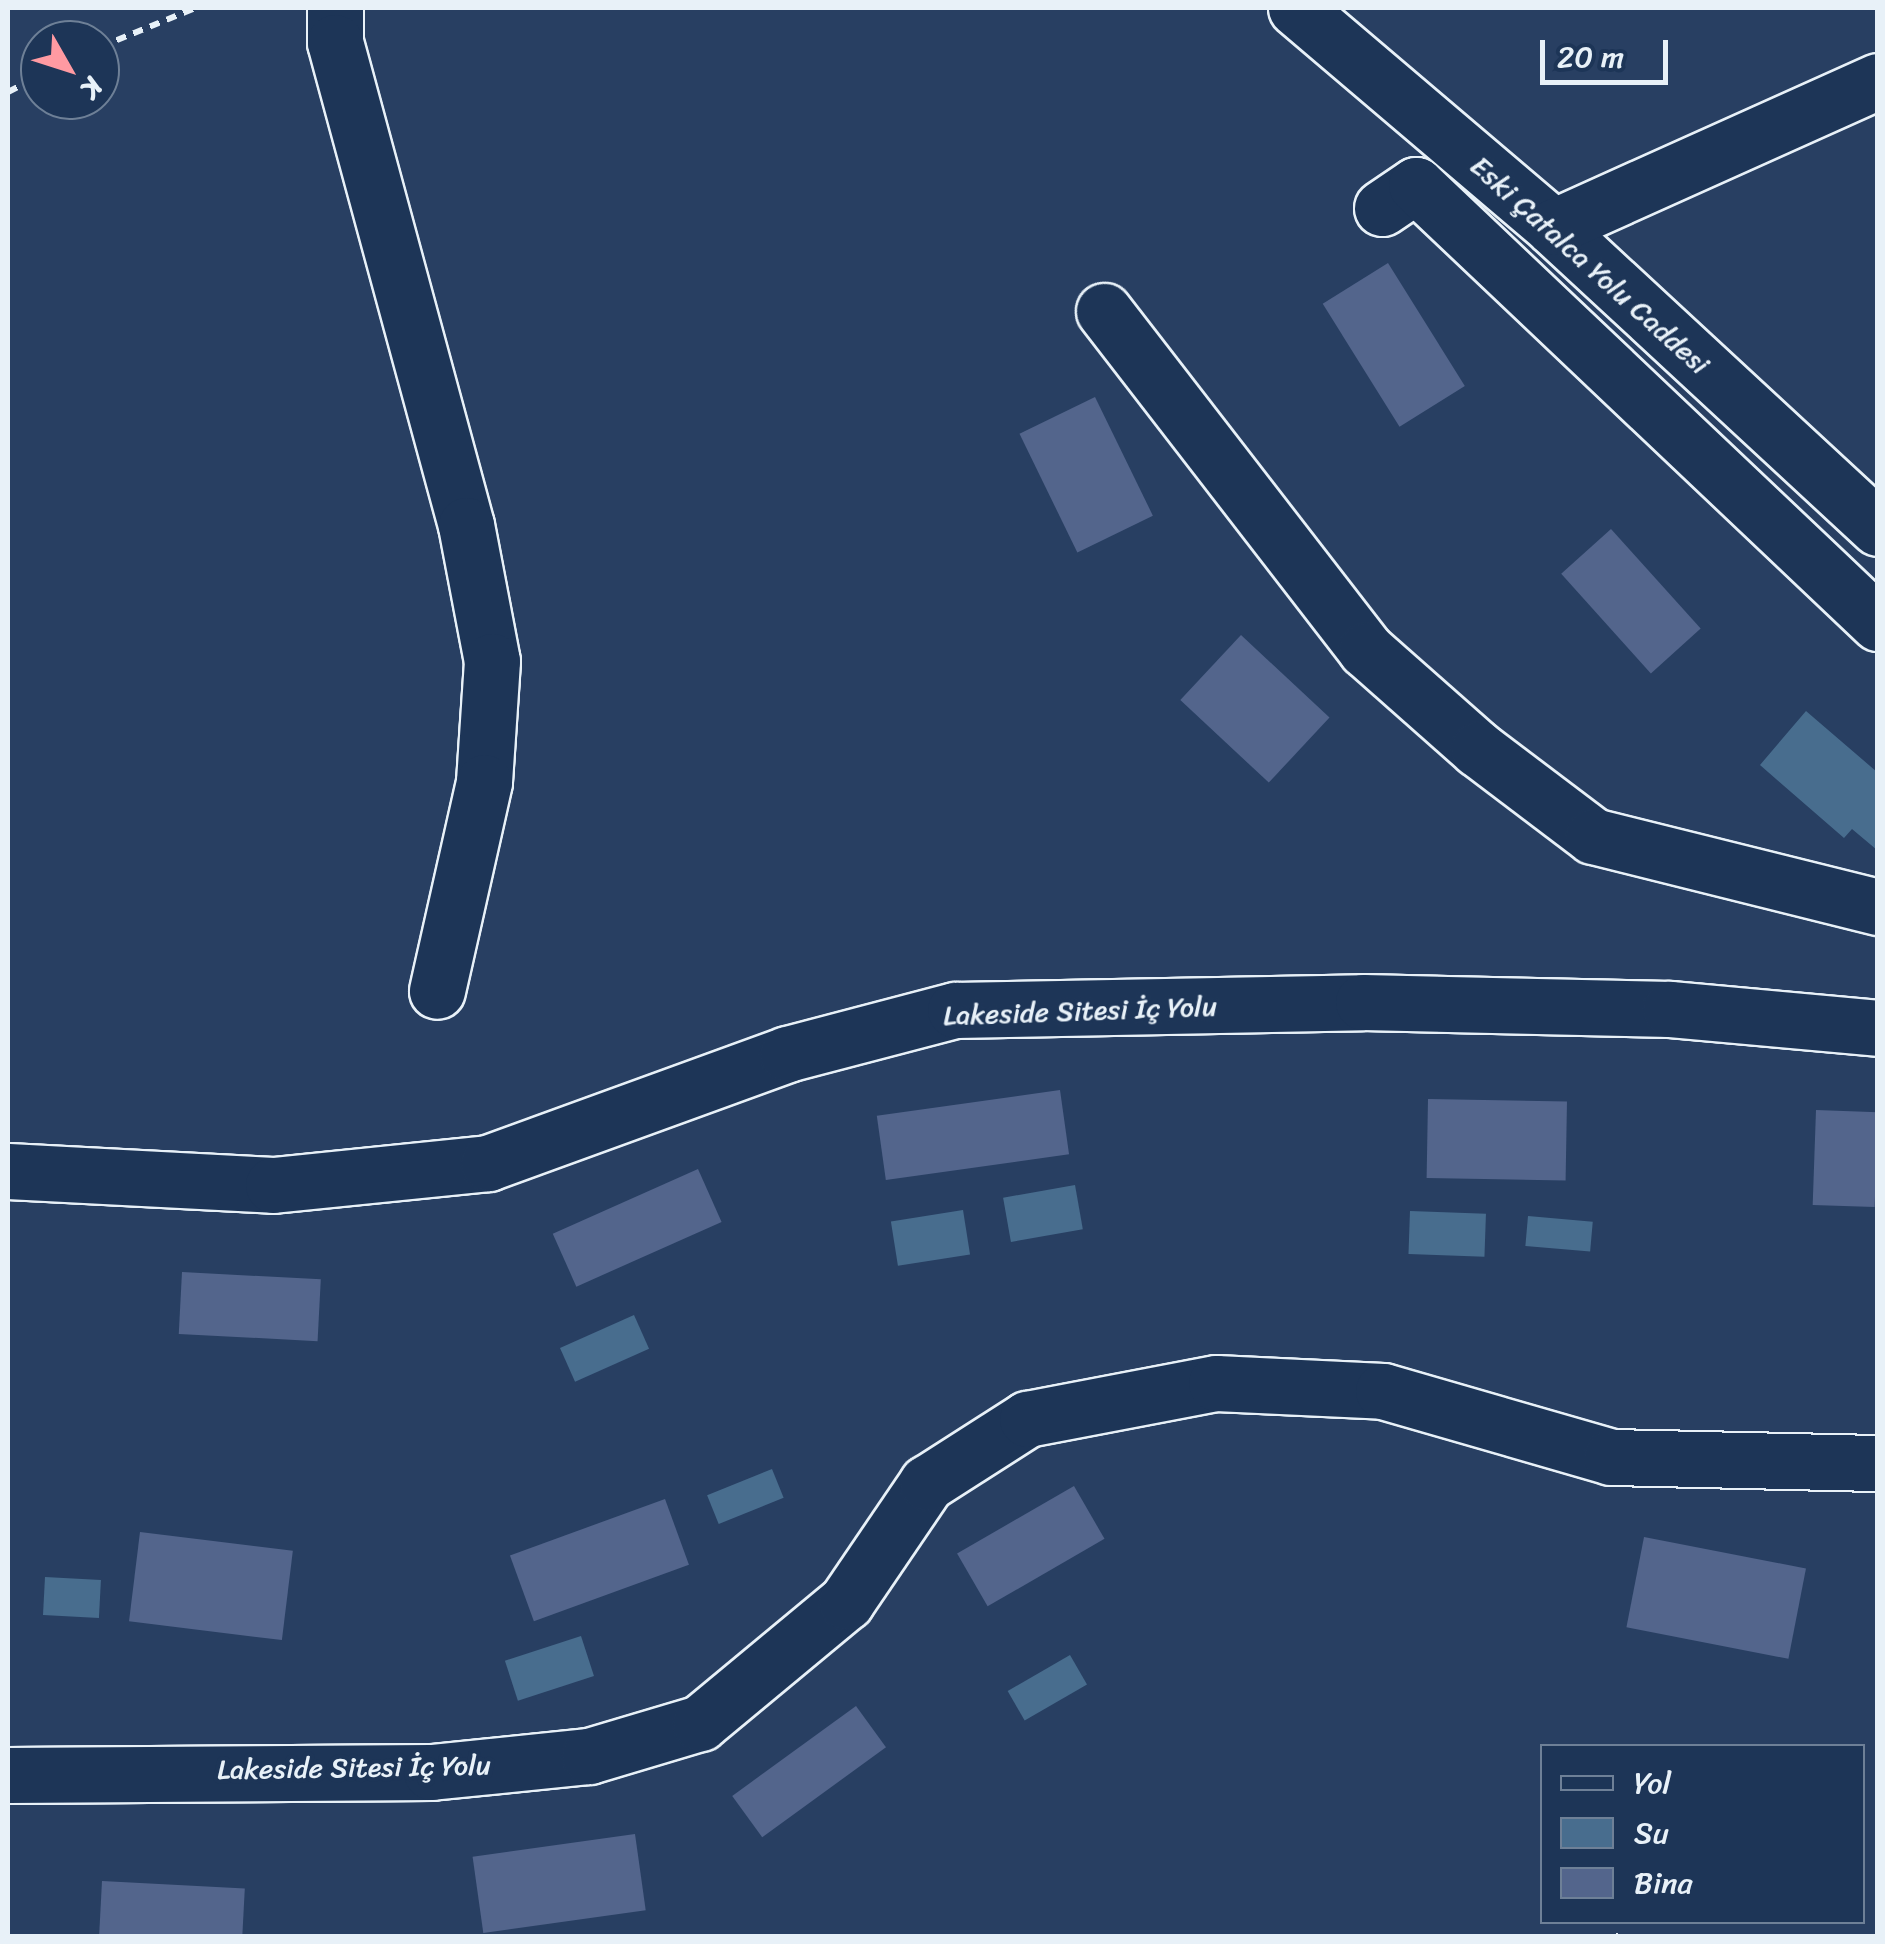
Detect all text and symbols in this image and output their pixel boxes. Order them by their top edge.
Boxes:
north arrow [20,20,120,120]
scale bar [1545,20,1672,82]
text: 20 m [1557,30,1624,84]
text: K [68,66,117,110]
street label: Eski Çatalca Yolu Caddesi [1463,148,1717,382]
street label: Lakeside Sitesi İç Yolu [942,989,1218,1033]
legend [1540,1744,1865,1924]
street label: Lakeside Sitesi İç Yolu [216,1749,492,1787]
text: Yol [1634,1756,1671,1810]
text: Su [1634,1806,1669,1860]
text: Bina [1634,1856,1692,1910]

